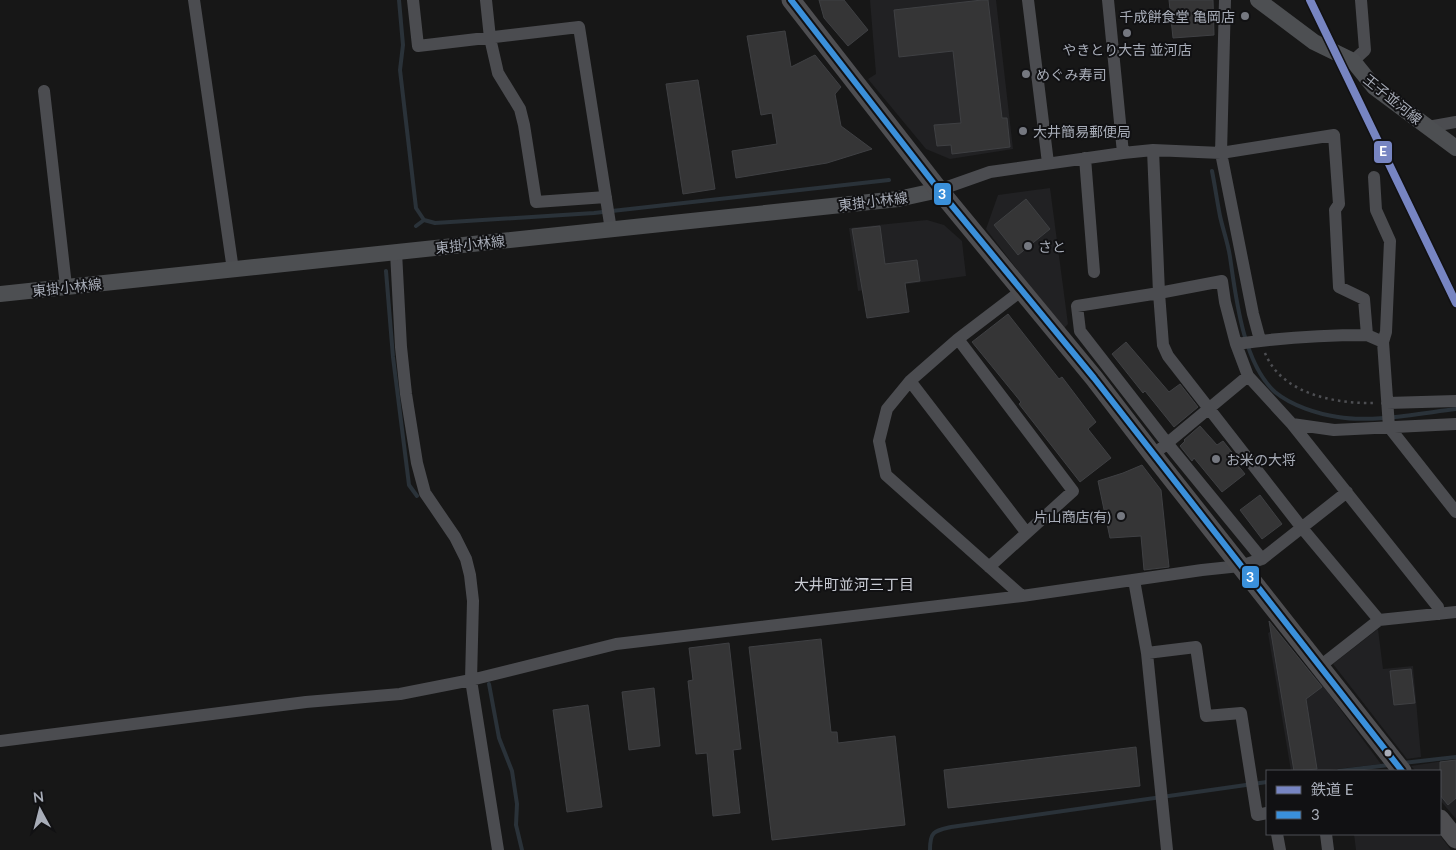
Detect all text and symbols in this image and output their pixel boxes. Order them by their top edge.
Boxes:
place label: 千成餅食堂 亀岡店 [1119,8,1235,25]
marker: 千成餅食堂 亀岡店 [1239,10,1251,22]
marker: やきとり大吉 並河店 [1121,27,1133,39]
place label: やきとり大吉 並河店 [1062,41,1192,58]
place label: めぐみ寿司 [1036,66,1106,83]
marker: めぐみ寿司 [1020,68,1032,80]
street label: 王子並河線 [1360,70,1426,128]
place label: 大井簡易郵便局 [1033,123,1131,140]
marker: 大井簡易郵便局 [1017,125,1029,137]
line badge: E [1373,140,1393,164]
text: E [1379,142,1387,159]
line badge: 3 [933,182,952,206]
text: 3 [938,185,946,202]
street label: 東掛小林線 [837,188,909,214]
street label: 東掛小林線 [434,232,506,256]
place label: さと [1038,238,1066,255]
marker: さと [1022,240,1034,252]
street label: 東掛小林線 [31,275,103,299]
place label: お米の大将 [1226,451,1296,468]
marker: お米の大将 [1210,453,1222,465]
place label: 片山商店(有) [1034,508,1111,525]
marker: 片山商店(有) [1115,510,1127,522]
line badge: 3 [1241,565,1260,589]
text: 3 [1246,568,1254,585]
district label: 大井町並河三丁目 [794,575,914,593]
unlabelled marker [1383,748,1393,758]
legend [1266,770,1441,835]
text: 鉄道 E [1311,780,1354,798]
north arrow [15,785,65,835]
text: N [32,788,45,806]
text: 3 [1311,805,1320,823]

